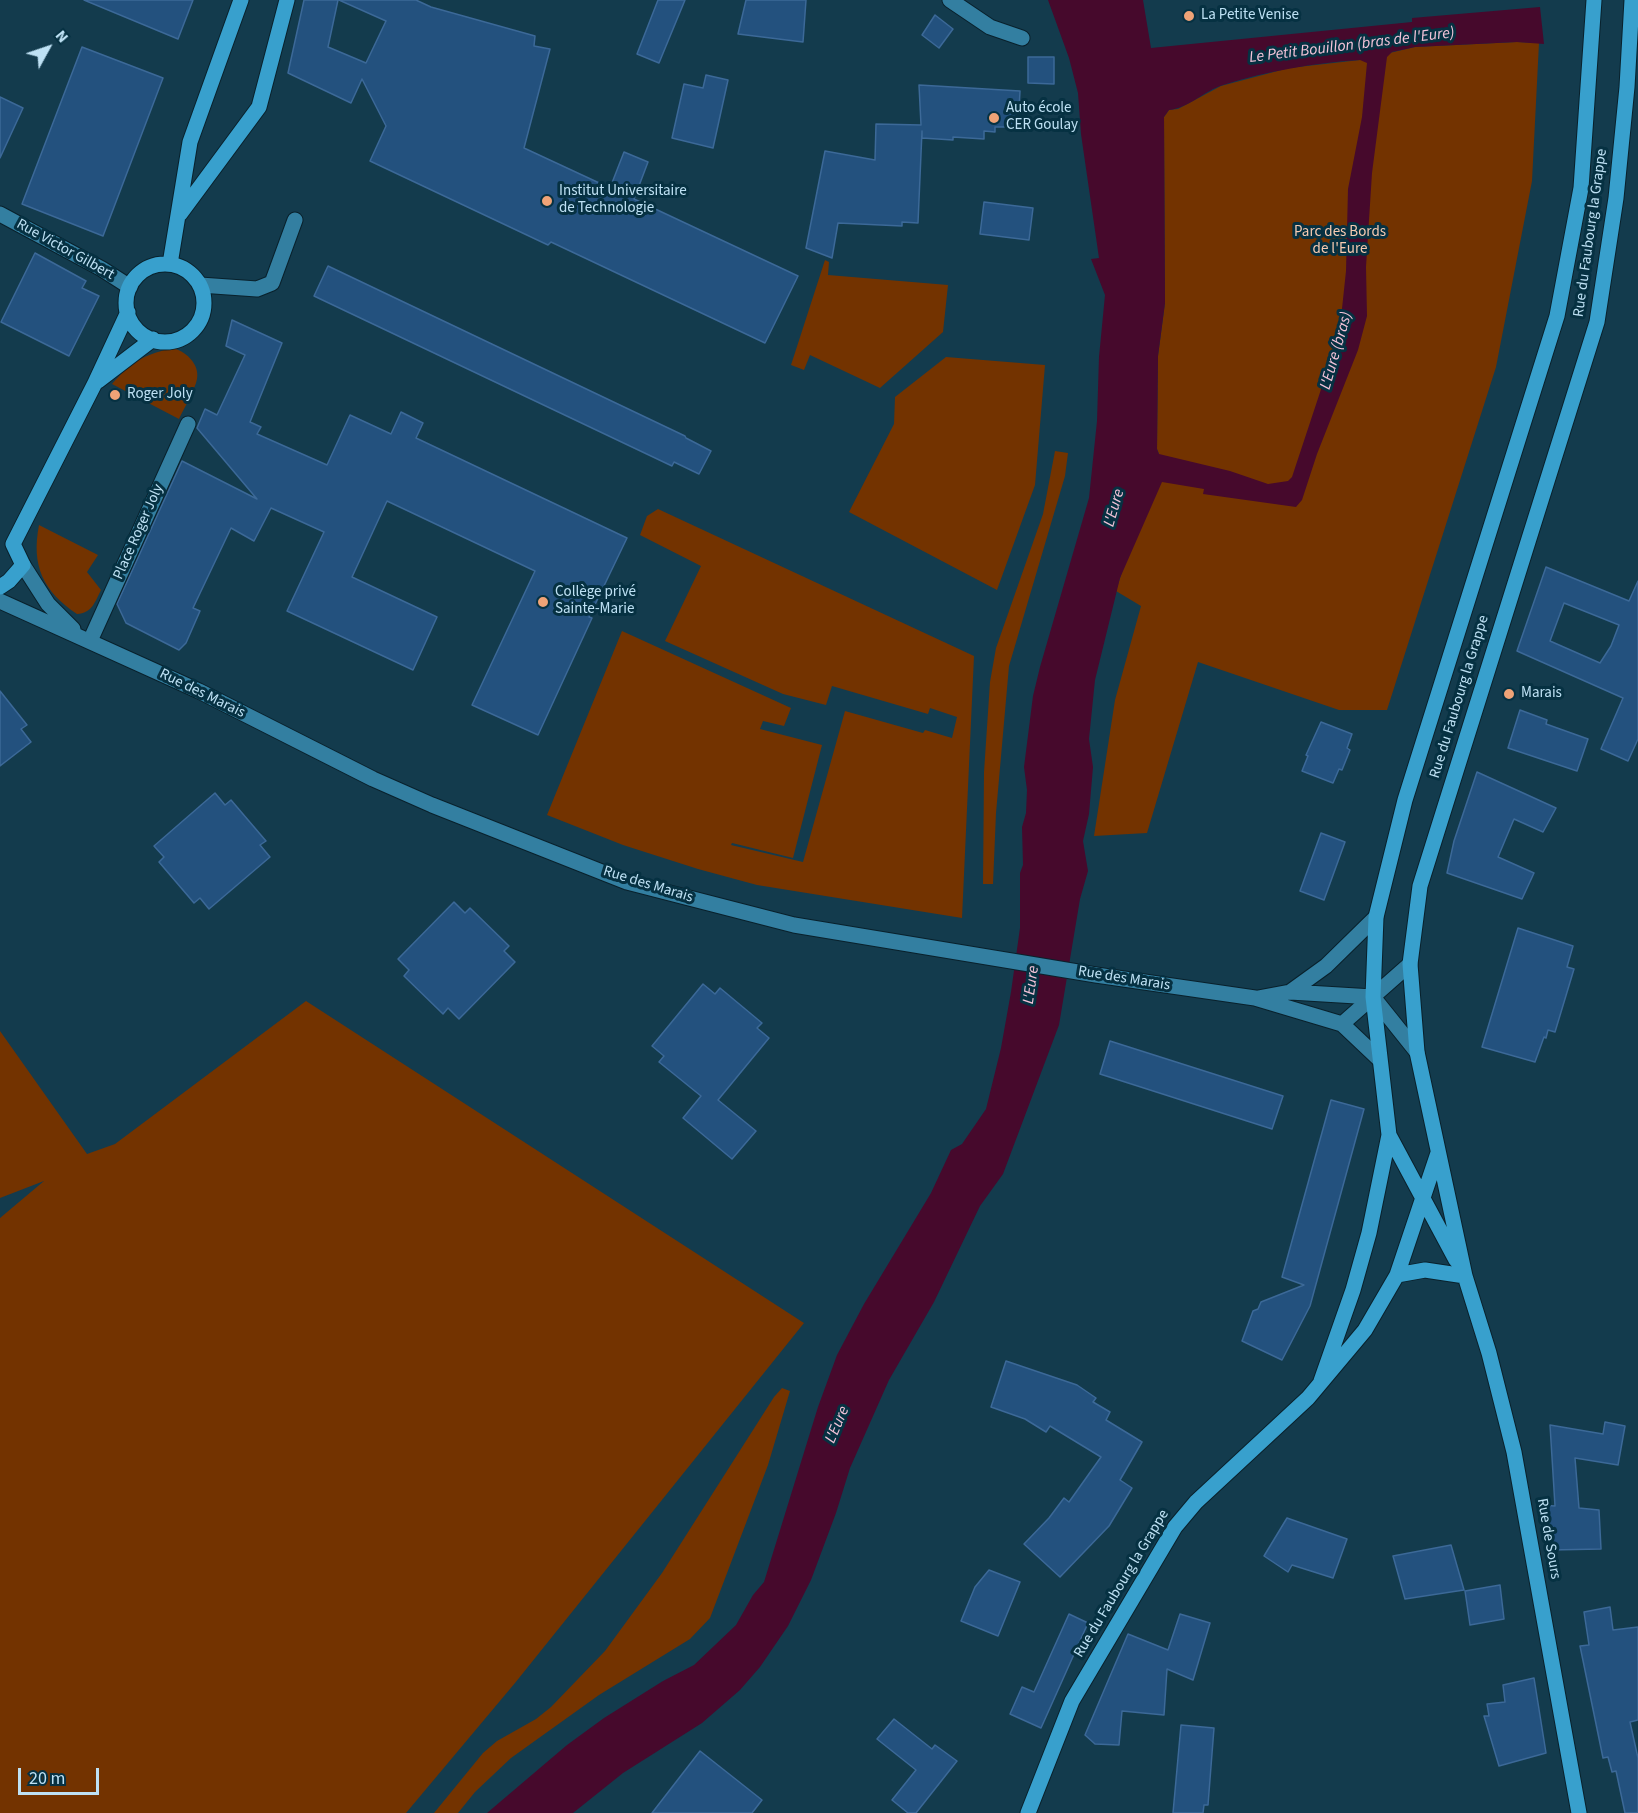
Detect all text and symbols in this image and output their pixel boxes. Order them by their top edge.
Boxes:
place label: La Petite Venise [1201,7,1299,25]
marker: La Petite Venise [1182,9,1196,23]
north arrow [18,18,78,78]
water label: Le Petit Bouillon (bras de l'Eure) [1248,24,1456,68]
text: N [50,25,74,48]
place label: Auto école CER Goulay [1006,100,1078,135]
marker: Auto école CER Goulay [987,111,1001,125]
street label: Rue du Faubourg la Grappe [1570,148,1612,318]
place label: Institut Universitaire de Technologie [559,183,687,218]
marker: Institut Universitaire de Technologie [540,194,554,208]
street label: Rue Victor Gilbert [13,216,117,284]
park label: Parc des Bords de l'Eure [1294,224,1386,259]
water label: L'Eure (bras) [1317,310,1357,392]
place label: Roger Joly [127,386,193,404]
marker: Roger Joly [108,388,122,402]
street label: Place Roger Joly [110,482,168,582]
water label: L'Eure [1100,487,1130,529]
place label: Collège privé Sainte-Marie [555,584,636,619]
marker: Collège privé Sainte-Marie [536,595,550,609]
street label: Rue du Faubourg la Grappe [1427,613,1493,781]
street label: Rue des Marais [156,666,248,722]
place label: Marais [1521,685,1562,703]
marker: Marais [1502,687,1516,701]
street label: Rue des Marais [601,863,695,907]
street label: Rue des Marais [1077,963,1171,995]
water label: L'Eure [1020,965,1044,1005]
water label: L'Eure [822,1404,854,1446]
street label: Rue de Sours [1532,1497,1564,1581]
street label: Rue du Faubourg la Grappe [1071,1507,1173,1661]
scale bar [21,1756,102,1794]
text: 20 m [29,1766,65,1791]

